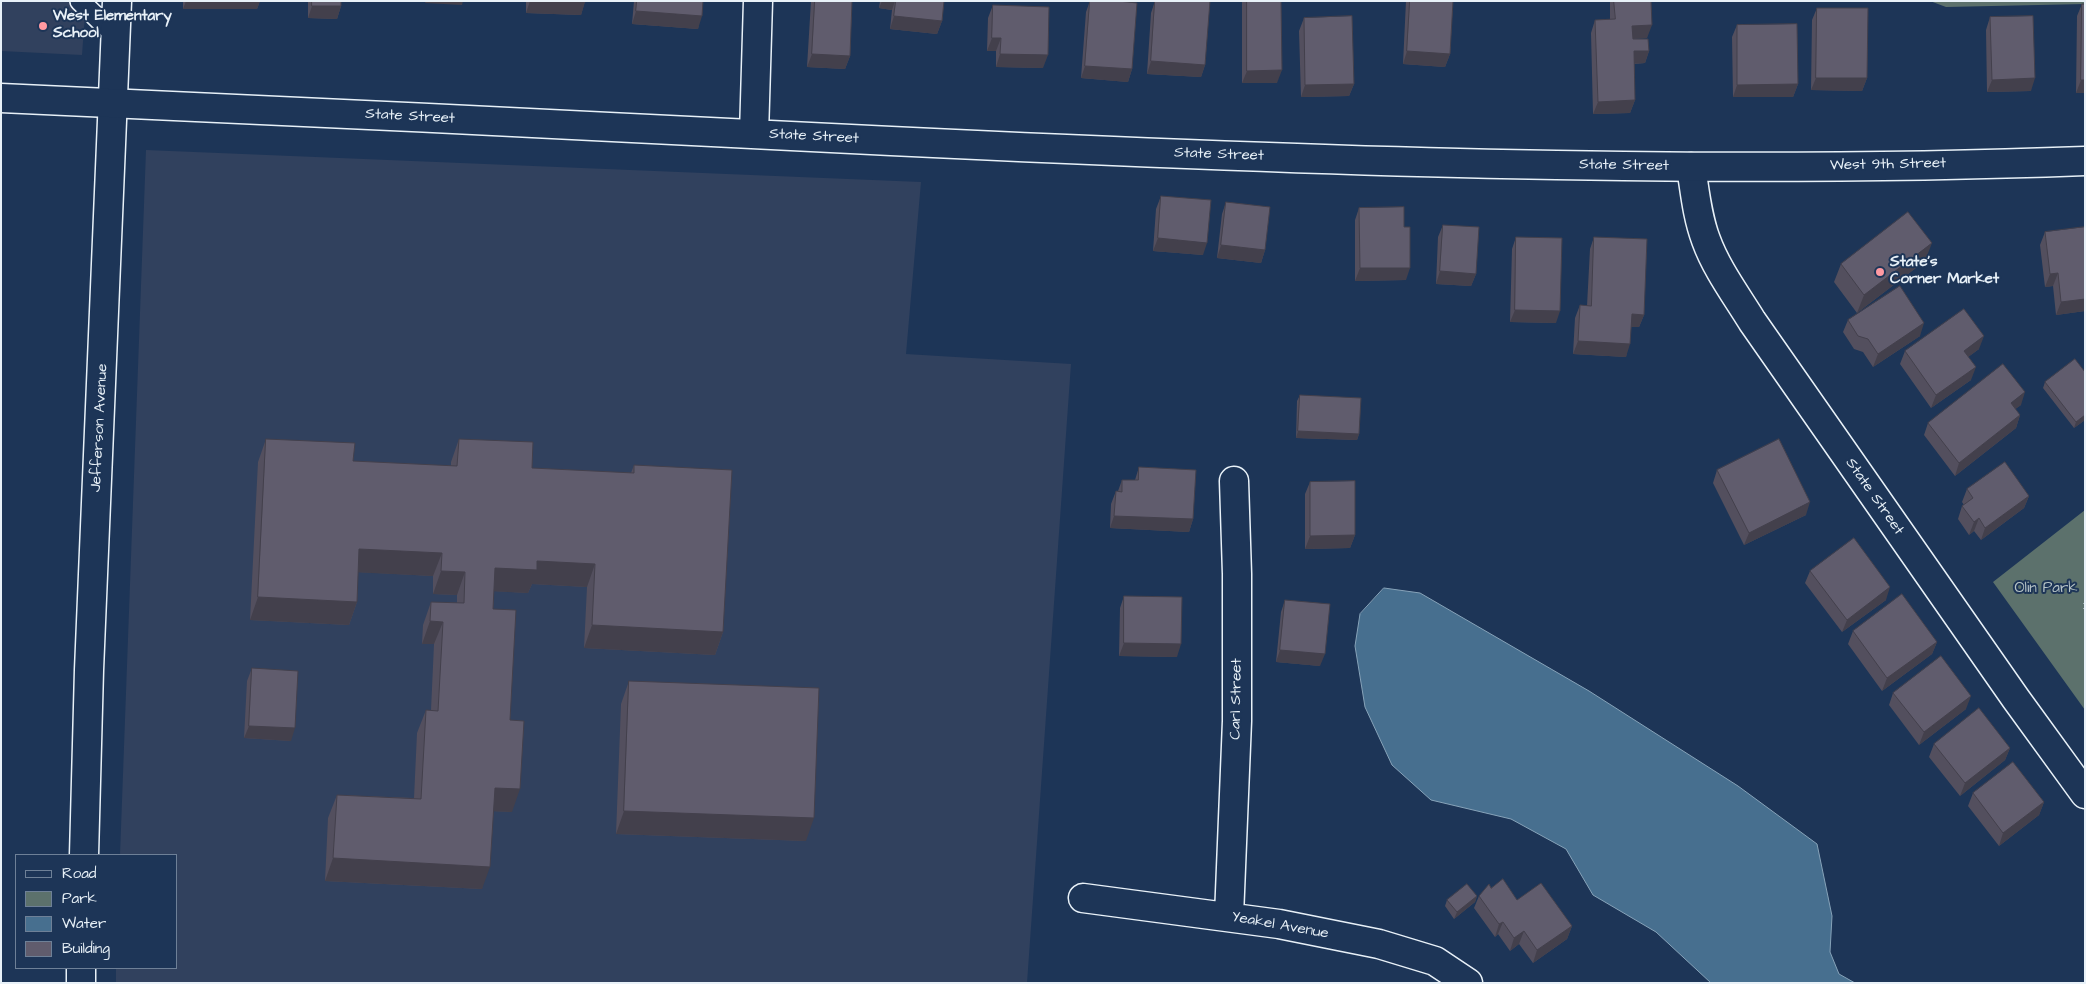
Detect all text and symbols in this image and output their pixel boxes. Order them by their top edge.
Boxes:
place label: West Elementary School [53,8,172,43]
marker: West Elementary School [37,20,49,32]
street label: State Street [365,106,455,128]
street label: State Street [769,126,859,148]
street label: State Street [1174,144,1264,166]
street label: West 9th Street [1830,155,1946,175]
street label: State Street [1579,156,1669,176]
place label: State's Corner Market [1890,254,1999,289]
marker: State's Corner Market [1874,266,1886,278]
street label: Jefferson Avenue [88,363,112,493]
street label: State Street [1841,455,1907,539]
park label: Olin Park [2015,580,2077,598]
street label: Carl Street [1227,658,1247,740]
legend [15,854,178,969]
text: Road [62,863,96,884]
text: Park [62,888,97,909]
street label: Yeakel Avenue [1230,909,1330,943]
text: Water [62,913,106,934]
text: Building [62,938,110,959]

